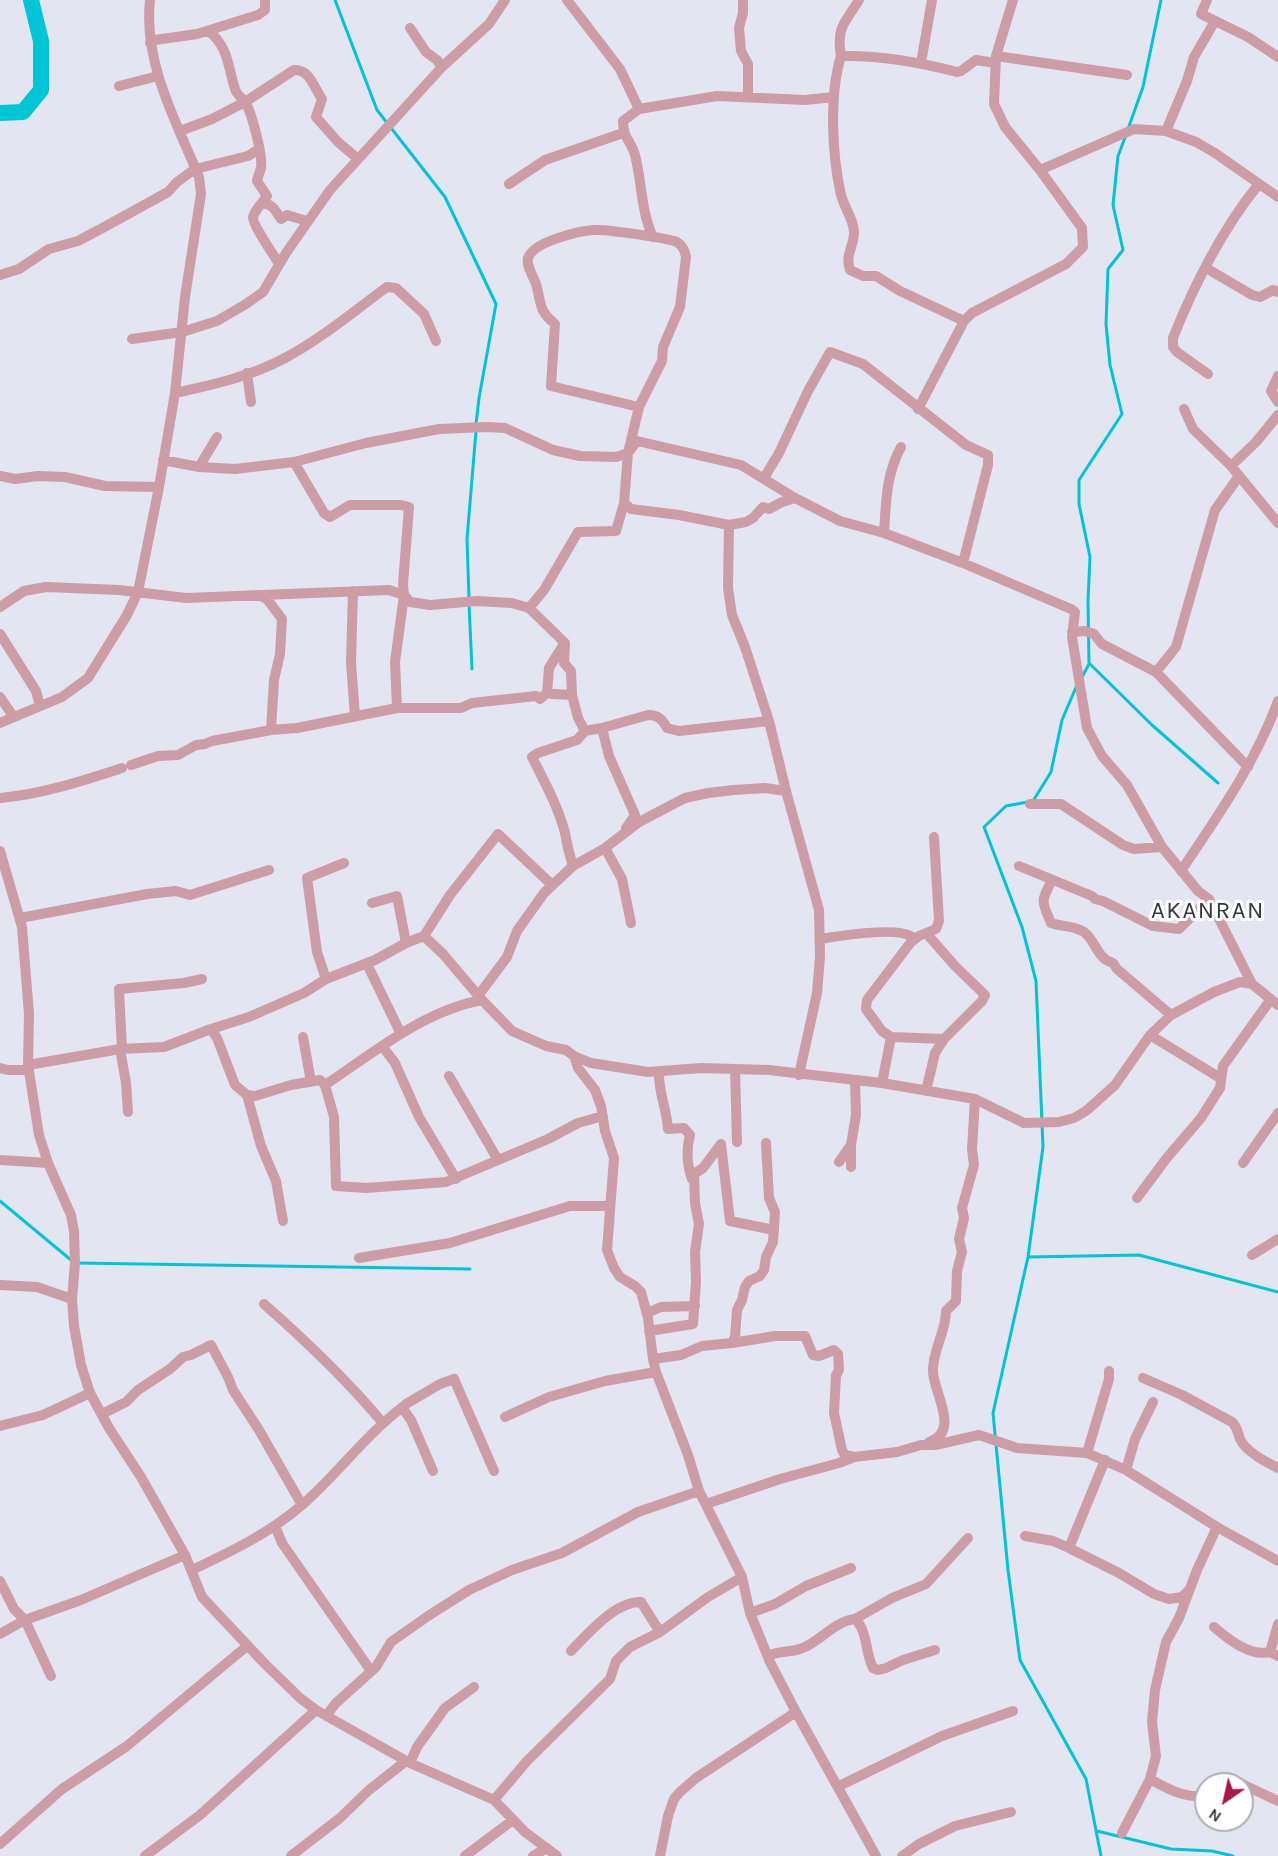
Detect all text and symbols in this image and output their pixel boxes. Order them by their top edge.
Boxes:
district label: AKANRAN [1151,897,1265,925]
north arrow [1194,1772,1254,1832]
text: N [1205,1805,1225,1827]

